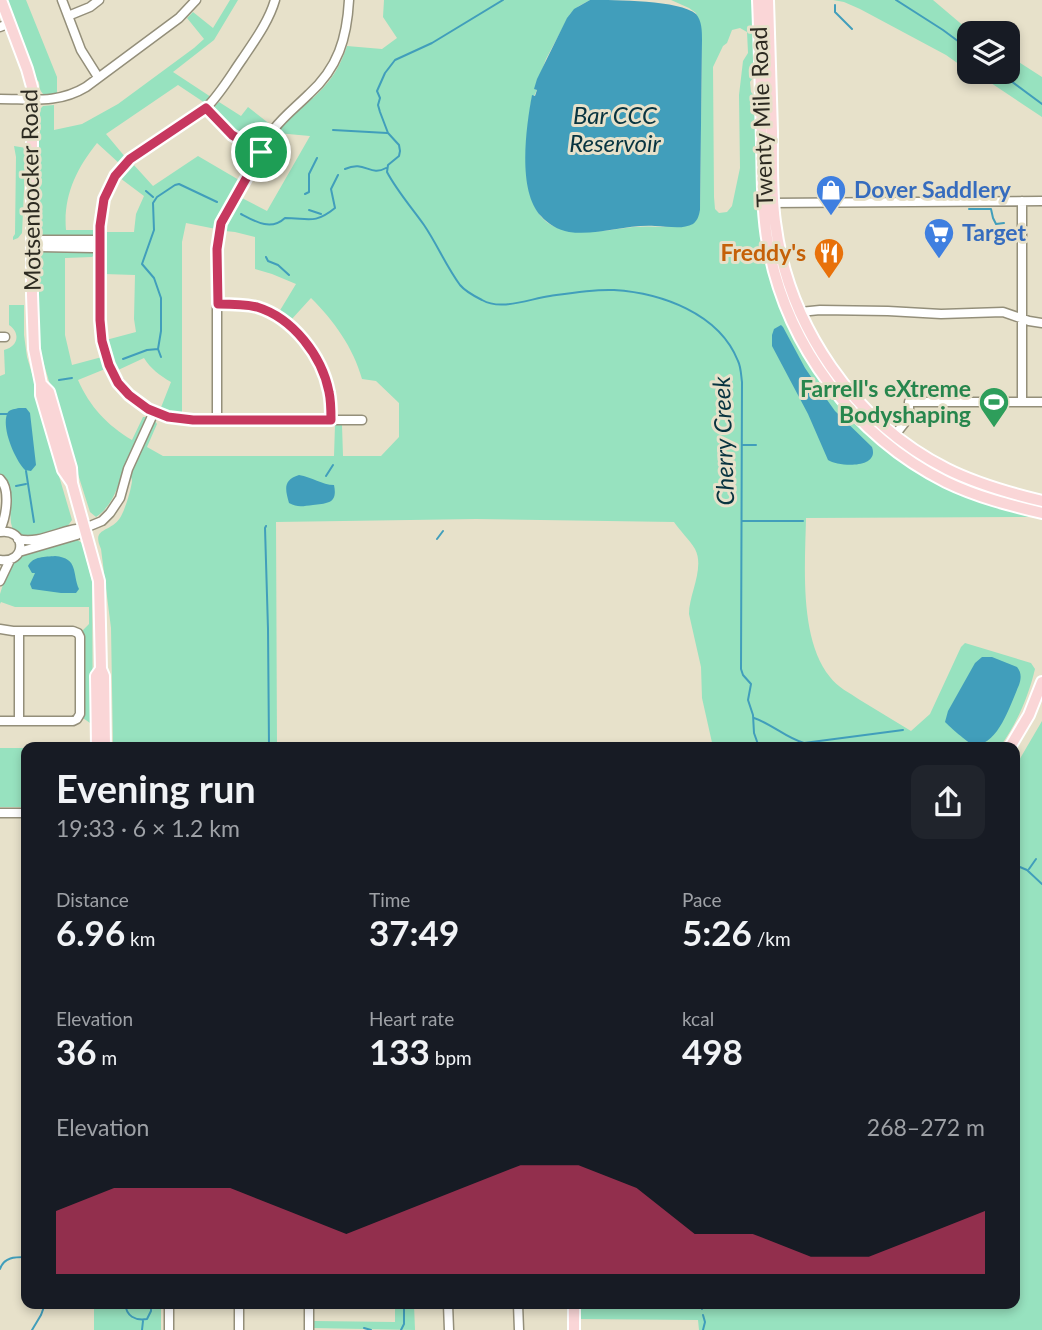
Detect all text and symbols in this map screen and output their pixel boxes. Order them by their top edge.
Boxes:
map controls [957,21,1020,84]
button: layers [957,21,1020,84]
street label: Twenty Mile Road [744,26,778,208]
street label: Motsenbocker Road [14,89,46,291]
water label: Bar CCC Reservoir [569,100,662,157]
pin [231,122,291,182]
icon: arrive [242,133,280,171]
shop icon: Dover Saddlery [814,173,848,217]
place label: Dover Saddlery [854,175,1012,203]
supermarket icon: Target [922,216,956,260]
place label: Target [962,218,1026,246]
restaurant icon: Freddy's [812,236,846,280]
place label: Freddy's [720,238,806,266]
place label: Farrell's eXtreme Bodyshaping [800,374,971,428]
water label: Cherry Creek [706,375,739,506]
sports icon: Farrell's eXtreme Bodyshaping [977,385,1011,429]
text: Evening run [56,765,256,811]
button: share [911,765,985,839]
text: 19:33 · 6 × 1.2 km [56,814,240,842]
text: Distance [56,888,129,911]
text: Time [369,888,410,911]
text: Pace [682,888,721,911]
text: 6.96 [56,911,125,953]
text: 37:49 [369,911,459,953]
text: 5:26 [682,911,752,953]
text: km [125,927,155,950]
text: /km [752,927,791,950]
text: Elevation [56,1007,133,1030]
text: Heart rate [369,1007,454,1030]
text: kcal [682,1007,714,1030]
text: 36 [56,1030,97,1072]
text: 133 [369,1030,430,1072]
text: 498 [682,1030,743,1072]
text: m [97,1046,117,1069]
text: bpm [430,1046,472,1069]
text: Elevation [56,1113,149,1141]
text: 268–272 m [867,1113,985,1141]

